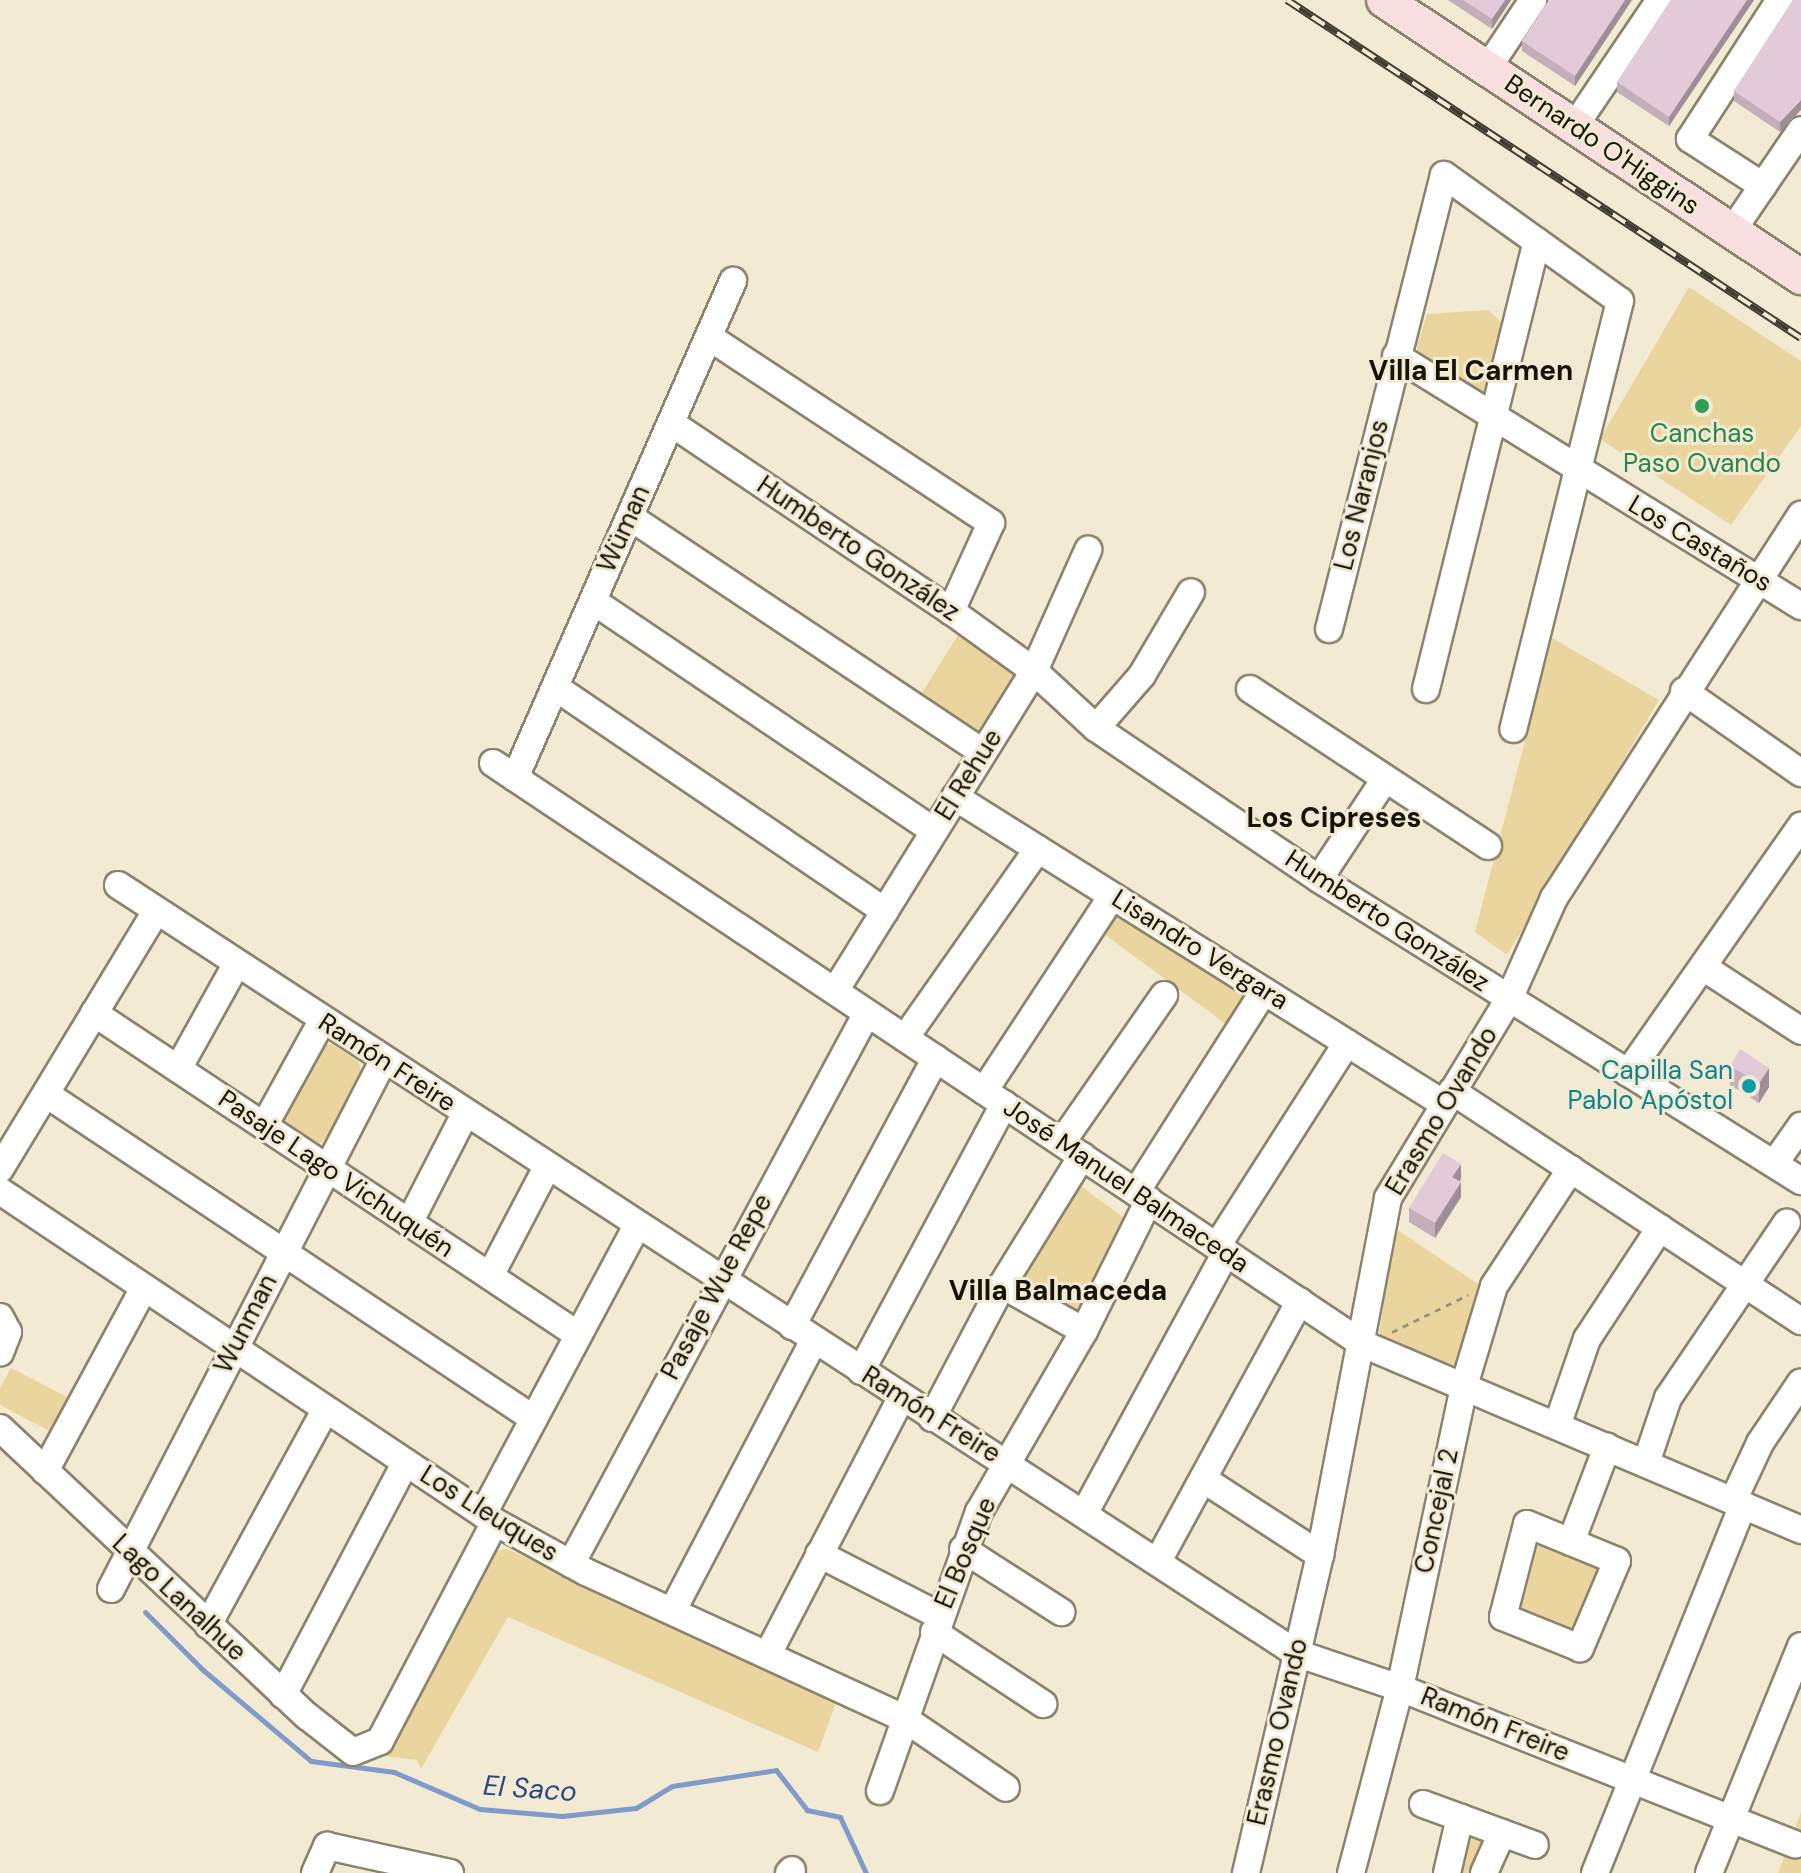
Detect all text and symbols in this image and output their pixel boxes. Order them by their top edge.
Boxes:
street label: Bernardo O'Higgins [1499,68,1705,222]
district label: Villa El Carmen [1369,354,1573,388]
marker: Canchas Paso Ovando [1693,397,1711,415]
street label: Los Naranjos [1328,416,1396,574]
place label: Canchas Paso Ovando [1623,418,1781,480]
street label: Humberto González [751,470,965,628]
street label: Wüman [591,481,657,577]
street label: Los Castaños [1623,489,1777,599]
street label: El Rehue [929,724,1009,826]
district label: Los Cipreses [1247,801,1421,835]
street label: Humberto González [1279,843,1495,999]
street label: Lisandro Vergara [1106,883,1294,1017]
street label: Ramón Freire [312,1007,462,1119]
street label: Erasmo Ovando [1379,1021,1505,1201]
place label: Capilla San Pablo Apóstol [1567,1055,1733,1116]
marker: Capilla San Pablo Apóstol [1740,1077,1758,1095]
street label: Pasaje Lago Vichuquén [212,1084,460,1264]
street label: José Manuel Balmaceda [997,1092,1255,1280]
street label: Pasaje Wue Repe [655,1189,779,1385]
street label: Wunman [208,1269,284,1379]
district label: Villa Balmaceda [949,1274,1167,1308]
street label: Ramón Freire [856,1360,1006,1470]
street label: Concejal 2 [1409,1446,1465,1576]
street label: Los Lleuques [414,1459,564,1569]
street label: El Bosque [929,1493,1003,1613]
street label: Lago Lanalhue [106,1528,252,1668]
street label: Erasmo Ovando [1241,1635,1315,1829]
street label: Ramón Freire [1416,1681,1574,1769]
water label: El Saco [482,1769,578,1809]

